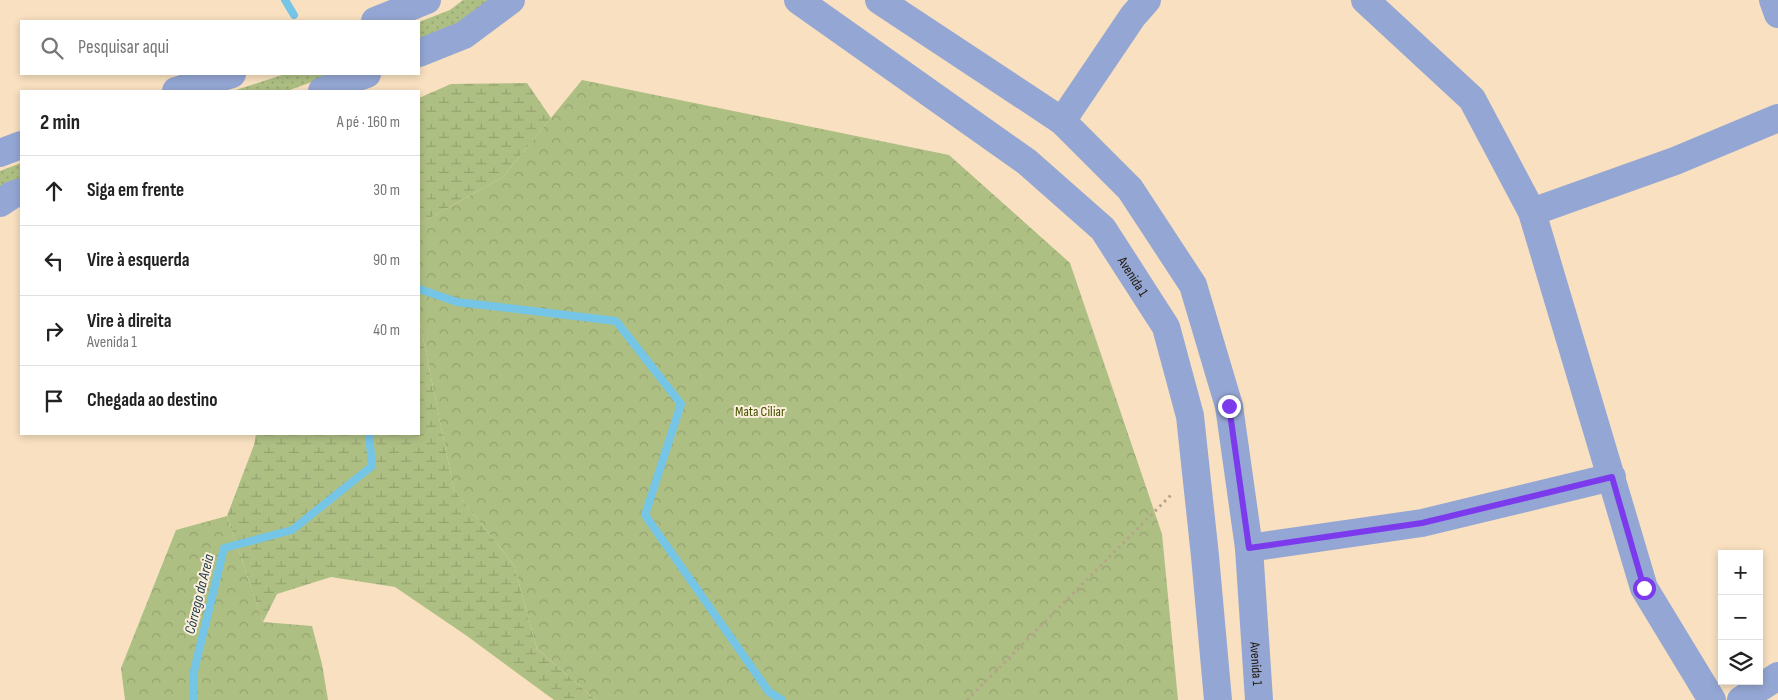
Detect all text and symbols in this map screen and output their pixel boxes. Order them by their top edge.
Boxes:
search box [20,20,420,75]
icon: search [38,34,66,62]
text: Pesquisar aqui [78,36,169,59]
text: 2 min [40,110,80,135]
text: A pé · 160 m [337,113,400,132]
icon: ahead [40,177,68,205]
text: Siga em frente [87,179,184,202]
text: 30 m [373,181,400,200]
icon: left [40,247,68,275]
text: Vire à esquerda [87,249,189,272]
text: 90 m [373,251,400,270]
street label: Avenida 1 [1113,253,1152,300]
text: Vire à direita [87,310,171,333]
icon: right [40,317,68,345]
text: 40 m [373,321,400,340]
text: Avenida 1 [87,333,137,352]
icon: arrive [40,387,68,415]
text: Chegada ao destino [87,389,217,412]
route end [1218,395,1241,418]
park label: Mata Ciliar [735,403,785,420]
map controls [1718,550,1763,685]
button: + [1718,550,1763,595]
water label: Córrego da Areia [180,552,219,636]
route start [1633,577,1656,600]
button: − [1718,595,1763,640]
street label: Avenida 1 [1246,640,1266,686]
button: layers [1718,640,1763,685]

